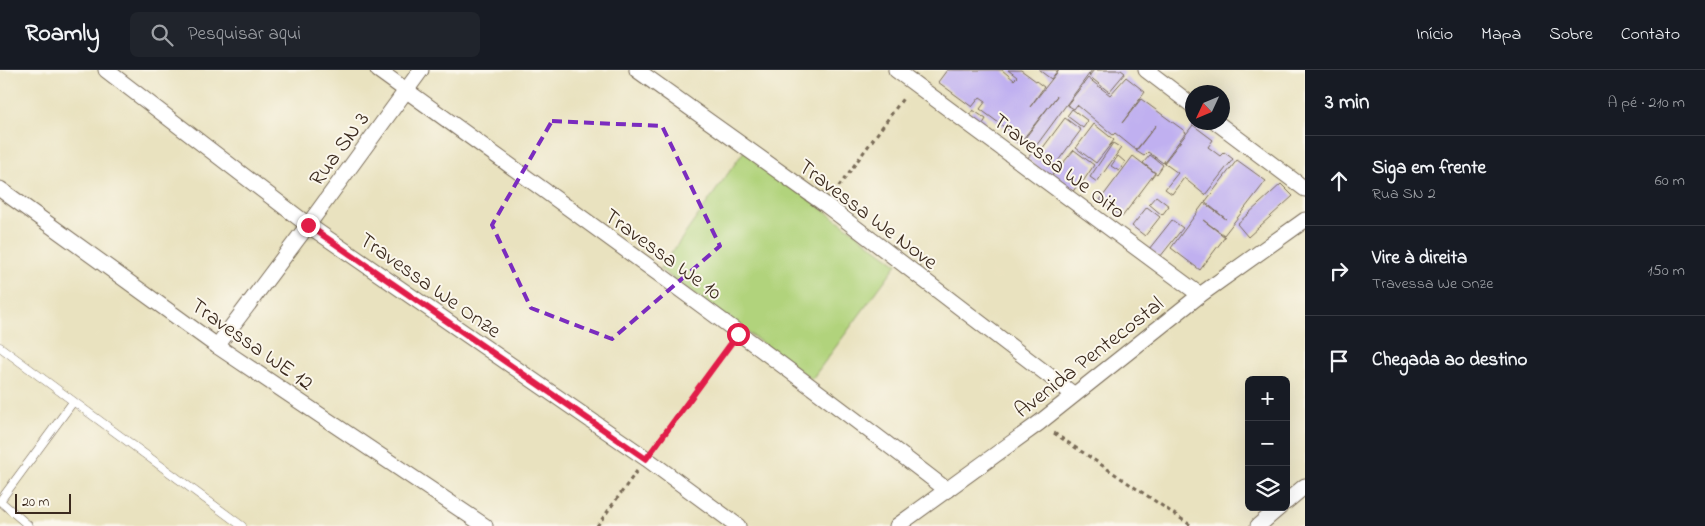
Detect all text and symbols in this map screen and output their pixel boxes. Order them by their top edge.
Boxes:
search box [130,12,480,57]
text: Roamly [25,17,100,52]
icon: search [148,21,176,49]
text: Pesquisar aqui [188,21,301,48]
text: Início [1416,22,1453,48]
text: Mapa [1481,22,1521,48]
text: Sobre [1549,22,1593,48]
text: Contato [1621,22,1680,48]
north arrow [1185,85,1230,130]
text: 3 min [1325,88,1369,118]
text: A pé · 210 m [1607,91,1685,115]
street label: Rua SN 3 [302,106,379,194]
street label: Travessa We Oito [985,107,1132,228]
street label: Travessa We Nove [791,152,944,279]
text: Siga em frente [1372,155,1486,182]
icon: ahead [1325,167,1353,195]
text: 60 m [1655,169,1685,193]
text: Rua SN 2 [1372,182,1436,206]
street label: Travessa We 10 [597,202,728,309]
route end [297,214,320,237]
street label: Travessa We Onze [352,225,507,348]
text: Vire à direita [1372,245,1467,272]
icon: right [1325,257,1353,285]
text: 150 m [1647,259,1685,283]
text: Travessa We Onze [1372,272,1493,296]
street label: Avenida Pentecostal [1008,290,1171,427]
street label: Travessa WE 12 [183,291,319,400]
route start [727,323,750,346]
icon: arrive [1325,347,1353,375]
text: Chegada ao destino [1372,347,1527,374]
map controls [1245,376,1290,511]
button: + [1245,376,1290,421]
button: − [1245,421,1290,466]
button: layers [1245,466,1290,511]
scale bar [15,491,71,514]
text: 20 m [22,492,49,513]

